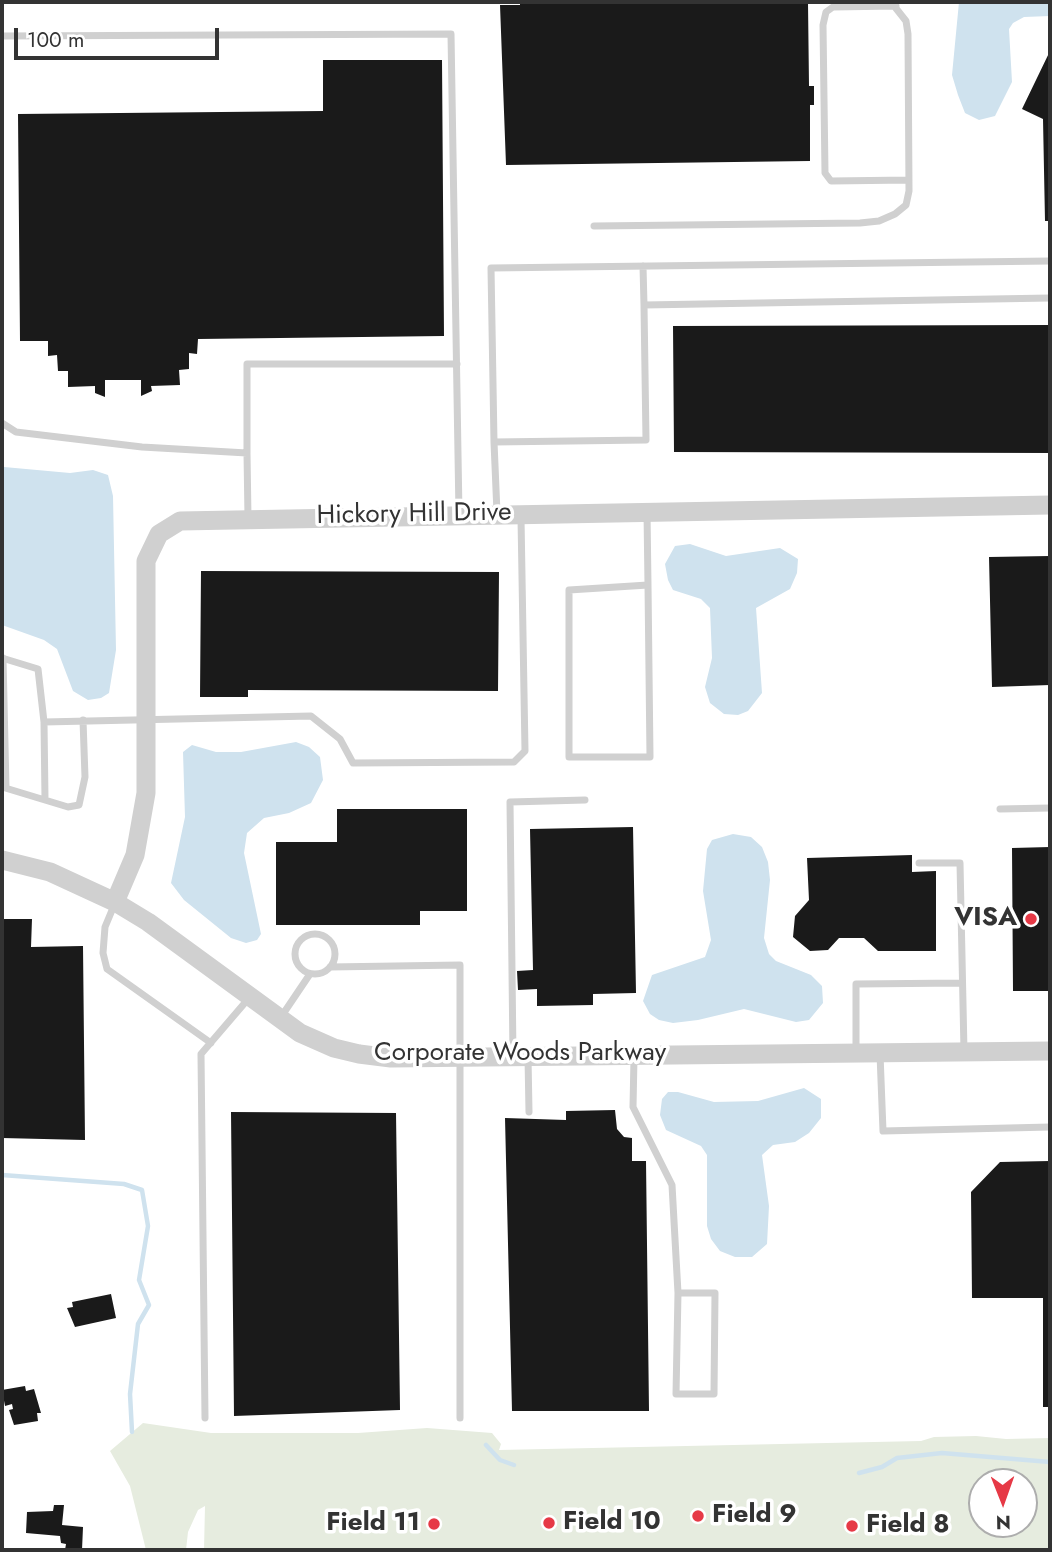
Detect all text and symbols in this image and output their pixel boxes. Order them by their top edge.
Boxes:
scale bar [18,14,222,58]
text: 100 m [27,25,84,55]
street label: Hickory Hill Drive [316,498,512,532]
place label: VISA [954,903,1017,935]
marker: VISA [1023,911,1039,927]
street label: Corporate Woods Parkway [374,1038,666,1070]
north arrow [968,1468,1038,1538]
place label: Field 9 [712,1500,797,1532]
place label: Field 10 [563,1507,661,1539]
place label: Field 11 [326,1508,420,1540]
marker: Field 9 [690,1508,706,1524]
text: N [996,1509,1011,1536]
place label: Field 8 [866,1510,950,1542]
marker: Field 10 [541,1515,557,1531]
marker: Field 11 [426,1516,442,1532]
marker: Field 8 [844,1518,860,1534]

